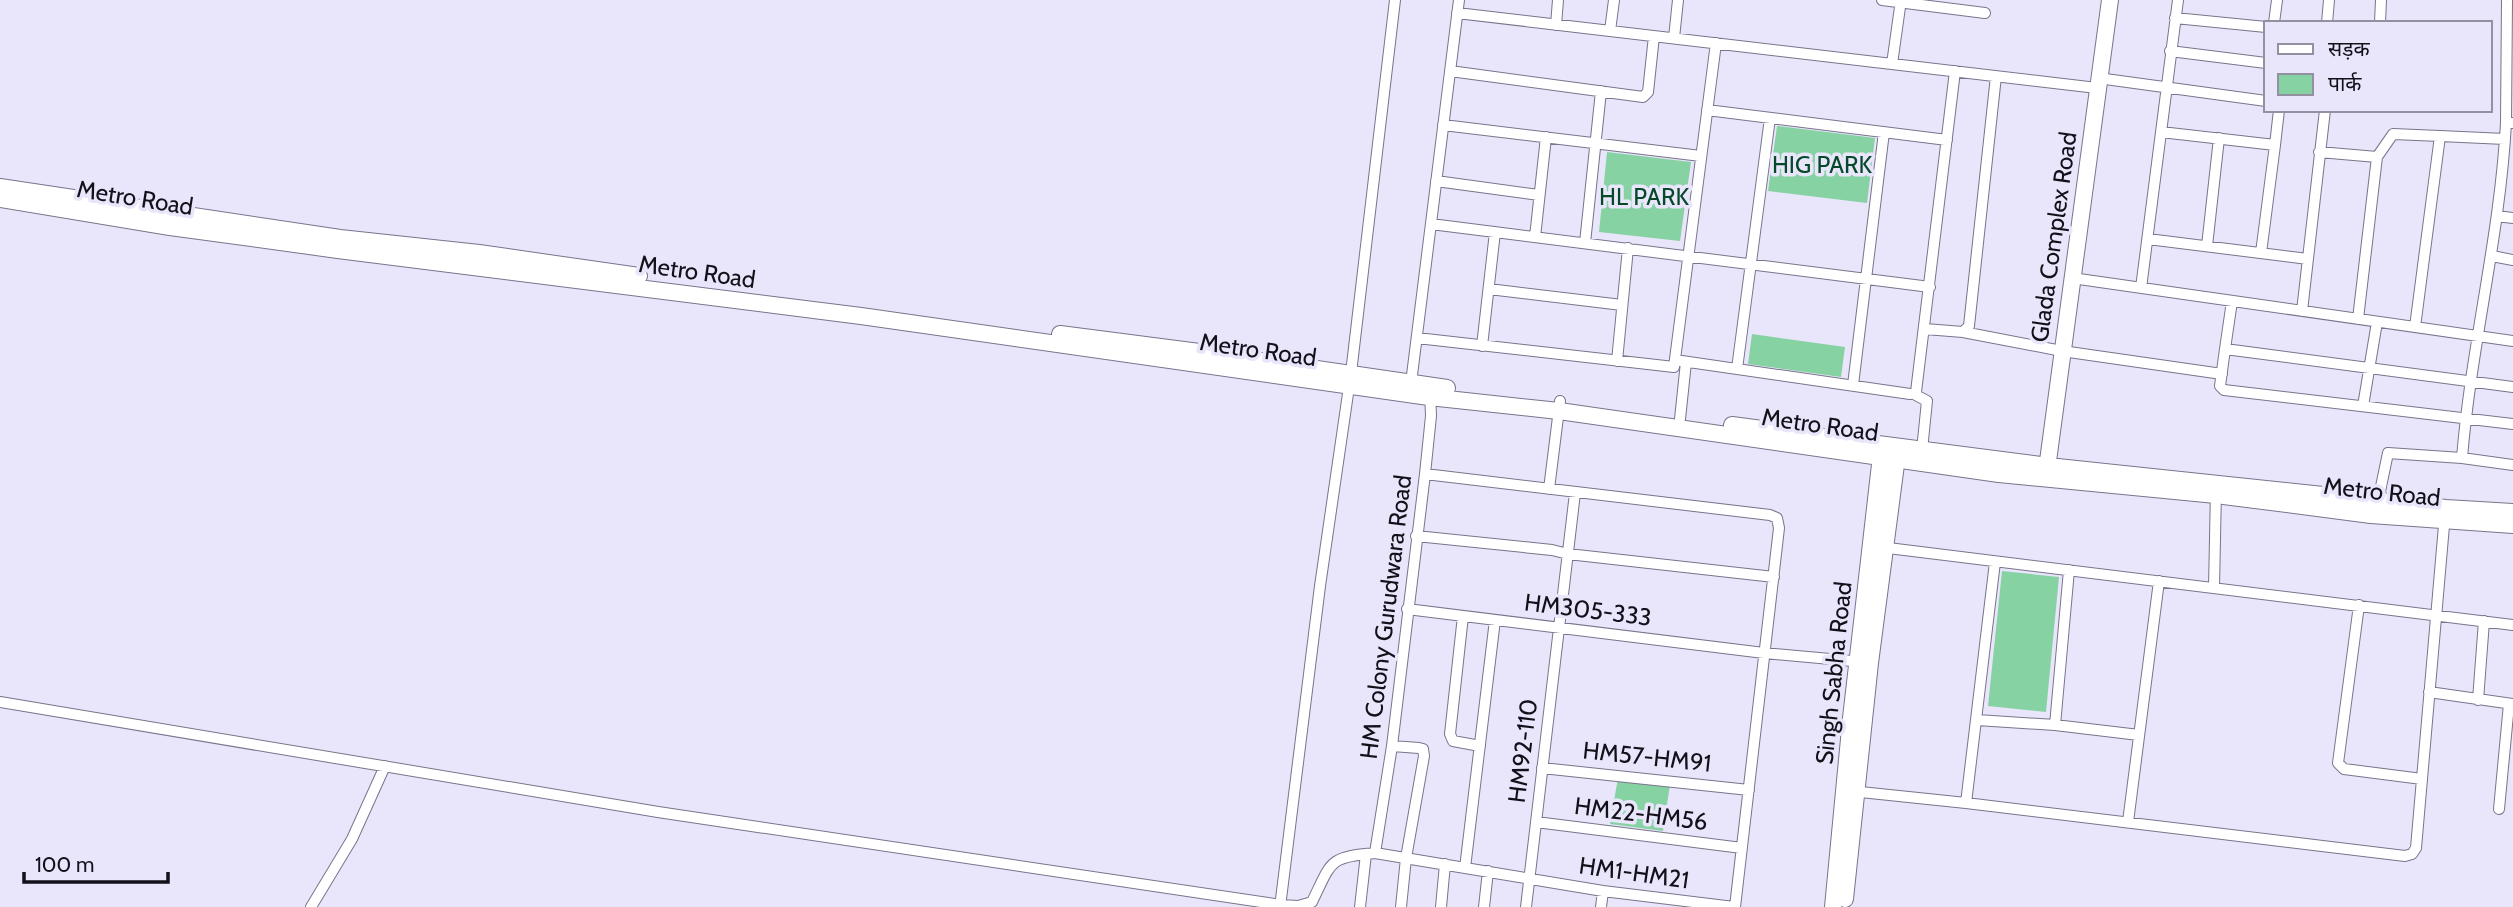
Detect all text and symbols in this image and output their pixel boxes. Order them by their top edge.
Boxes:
legend [2264,21,2492,112]
text: सड़क [2328,36,2370,61]
text: पार्क [2328,71,2362,96]
street label: Glada Complex Road [2024,130,2083,344]
park label: HIG PARK [1772,150,1873,179]
street label: Metro Road [75,174,195,221]
park label: HL PARK [1599,182,1689,211]
street label: Metro Road [637,249,757,294]
street label: Metro Road [1198,327,1318,372]
street label: Metro Road [1760,402,1880,447]
street label: Metro Road [2322,471,2442,512]
street label: HM Colony Gurudwara Road [1354,473,1417,761]
street label: Singh Sabha Road [1809,580,1858,766]
street label: HM305-333 [1523,587,1653,632]
street label: HM92-110 [1502,697,1543,805]
street label: HM57-HM91 [1581,735,1713,778]
street label: HM22-HM56 [1573,791,1709,836]
scale bar [24,841,168,885]
street label: HM1-HM21 [1577,850,1691,895]
text: 100 m [35,852,94,877]

